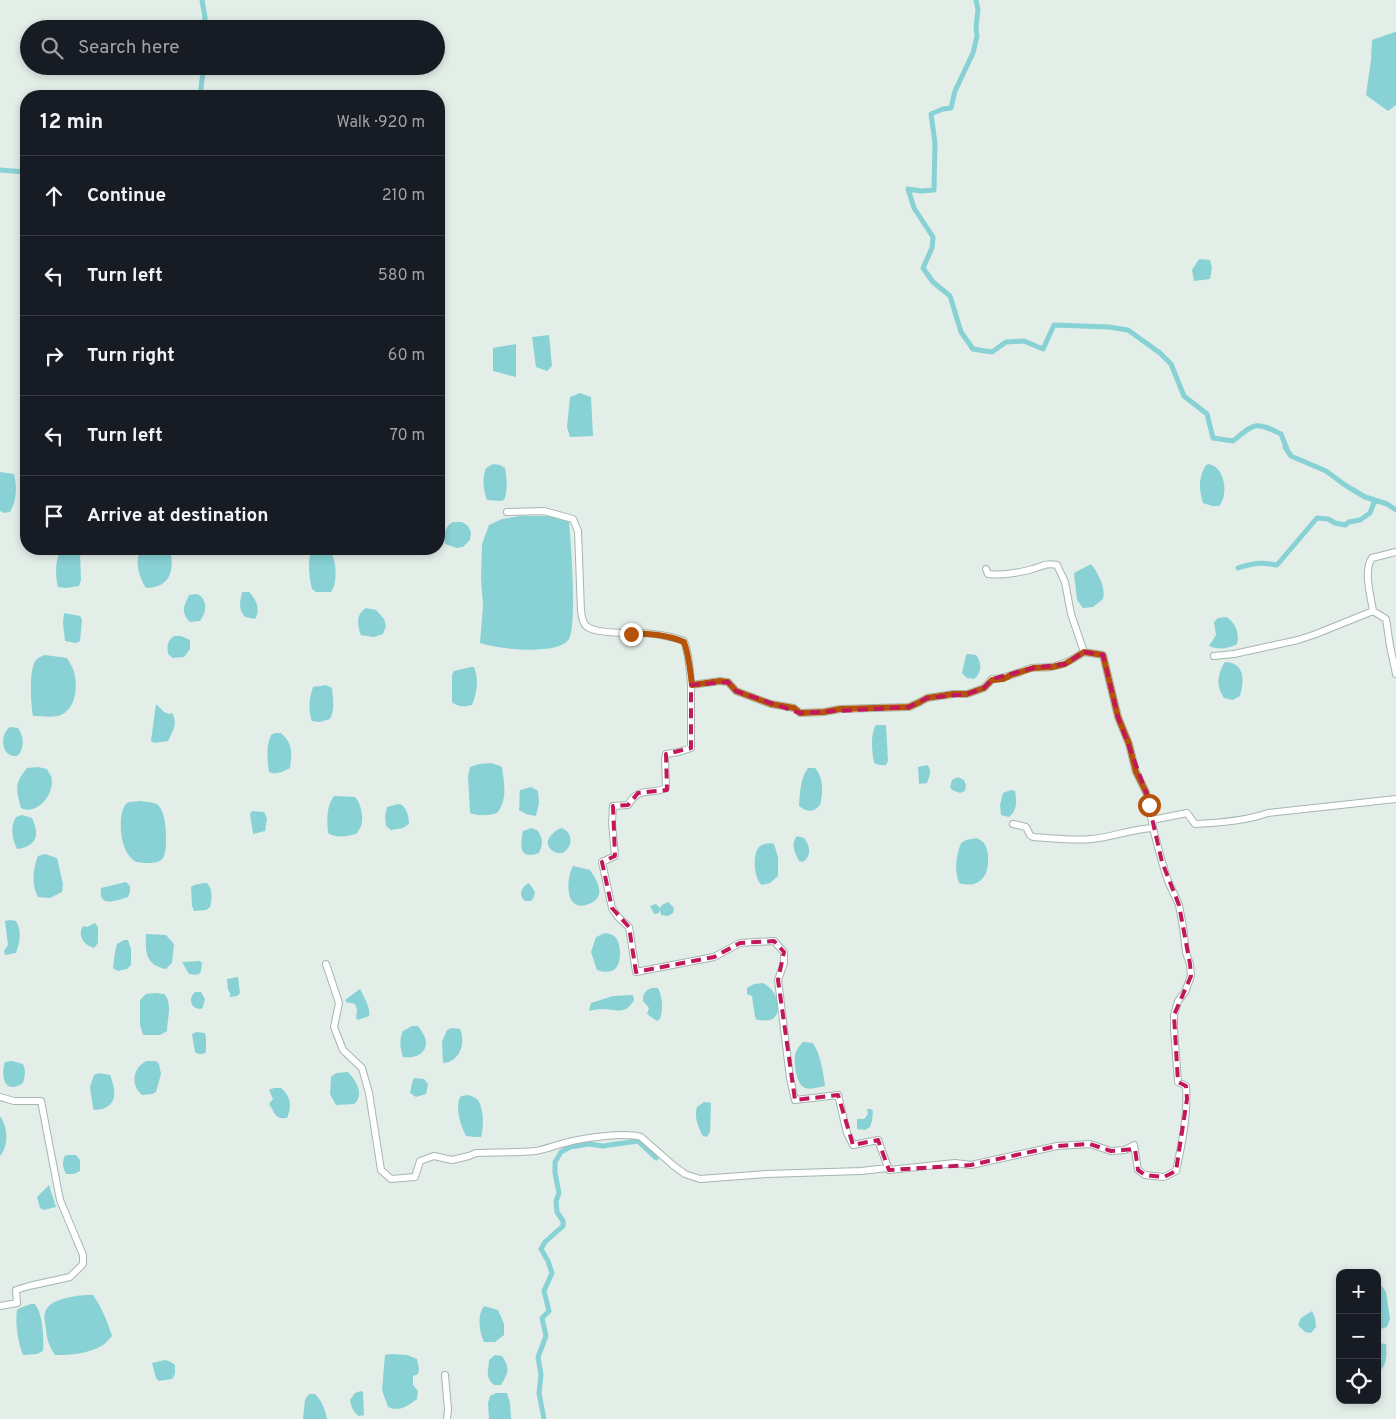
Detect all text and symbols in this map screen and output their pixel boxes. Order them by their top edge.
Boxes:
search box [20,20,445,75]
icon: search [38,34,66,62]
text: Search here [78,36,180,60]
text: 12 min [40,109,103,136]
text: Walk · 920 m [336,113,425,133]
icon: ahead [40,182,68,210]
text: Continue [87,184,166,208]
text: 210 m [382,186,425,206]
icon: left [40,262,68,290]
text: Turn left [87,264,163,288]
text: 580 m [378,266,425,286]
icon: right [40,342,68,370]
text: Turn right [87,344,175,368]
text: 60 m [388,346,425,366]
icon: left [40,422,68,450]
text: Turn left [87,424,163,448]
text: 70 m [390,426,425,446]
icon: arrive [40,502,68,530]
text: Arrive at destination [87,504,268,528]
route end [620,623,643,646]
route start [1138,794,1161,817]
map controls [1336,1269,1381,1404]
button: + [1336,1269,1381,1314]
button: − [1336,1314,1381,1359]
button: locate [1336,1359,1381,1404]

